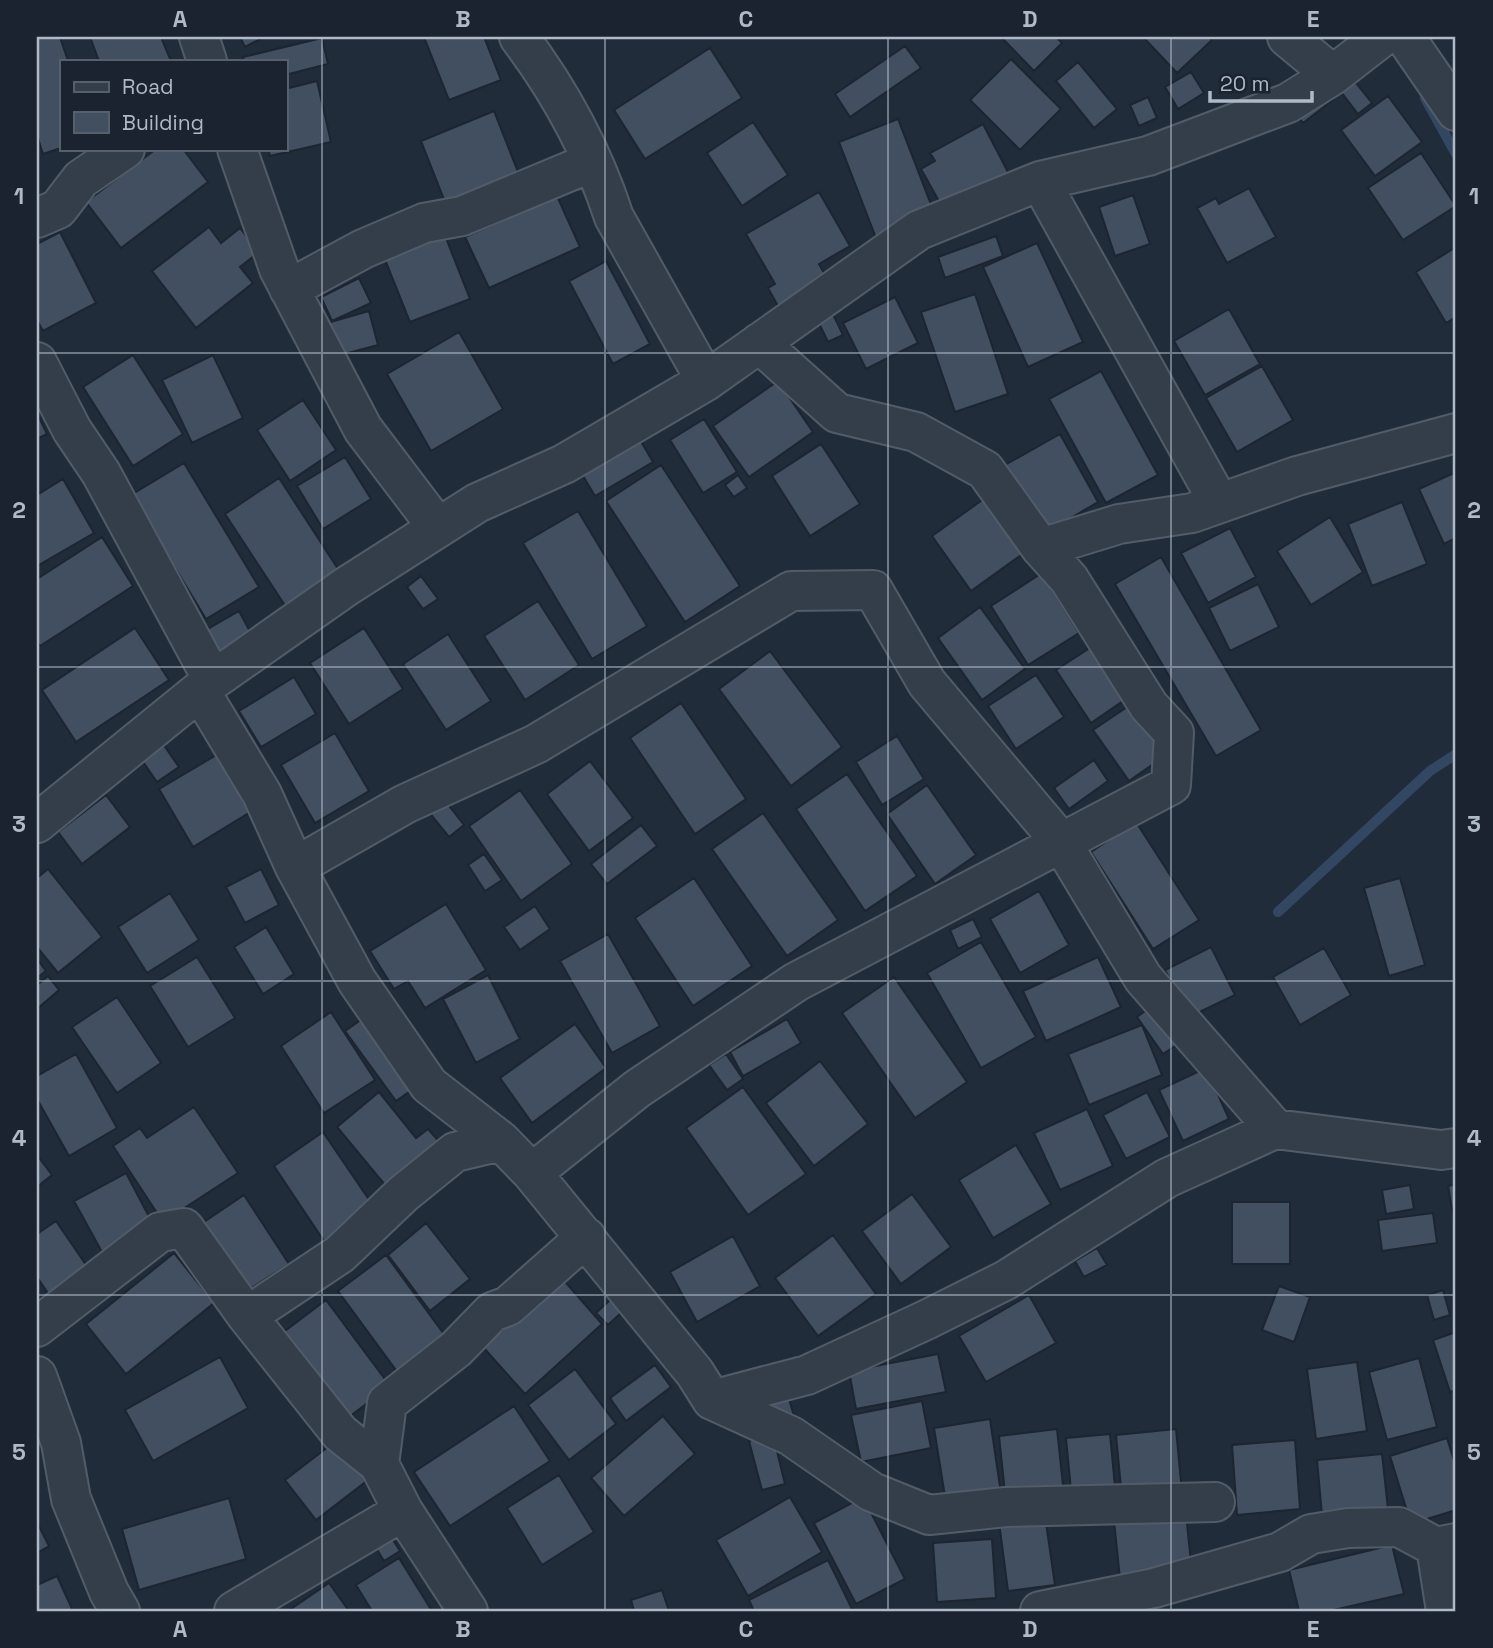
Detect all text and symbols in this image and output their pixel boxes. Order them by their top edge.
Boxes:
text: A [173,4,188,34]
text: B [455,4,471,34]
text: C [739,4,753,34]
text: D [1022,4,1038,34]
text: E [1307,4,1319,34]
legend [60,60,287,150]
scale bar [1210,60,1311,104]
text: 20 m [1220,70,1270,97]
text: Road [122,73,174,100]
text: Building [122,109,204,136]
text: 1 [14,181,24,211]
text: 1 [1469,181,1479,211]
text: 2 [12,495,26,525]
text: 2 [1467,495,1481,525]
text: 3 [12,809,26,839]
text: 3 [1467,809,1481,839]
text: 4 [12,1123,27,1153]
text: 4 [1467,1123,1482,1153]
text: 5 [12,1437,26,1467]
text: 5 [1467,1437,1481,1467]
text: A [173,1614,188,1644]
text: B [455,1614,471,1644]
text: C [739,1614,753,1644]
text: D [1022,1614,1038,1644]
text: E [1307,1614,1319,1644]

